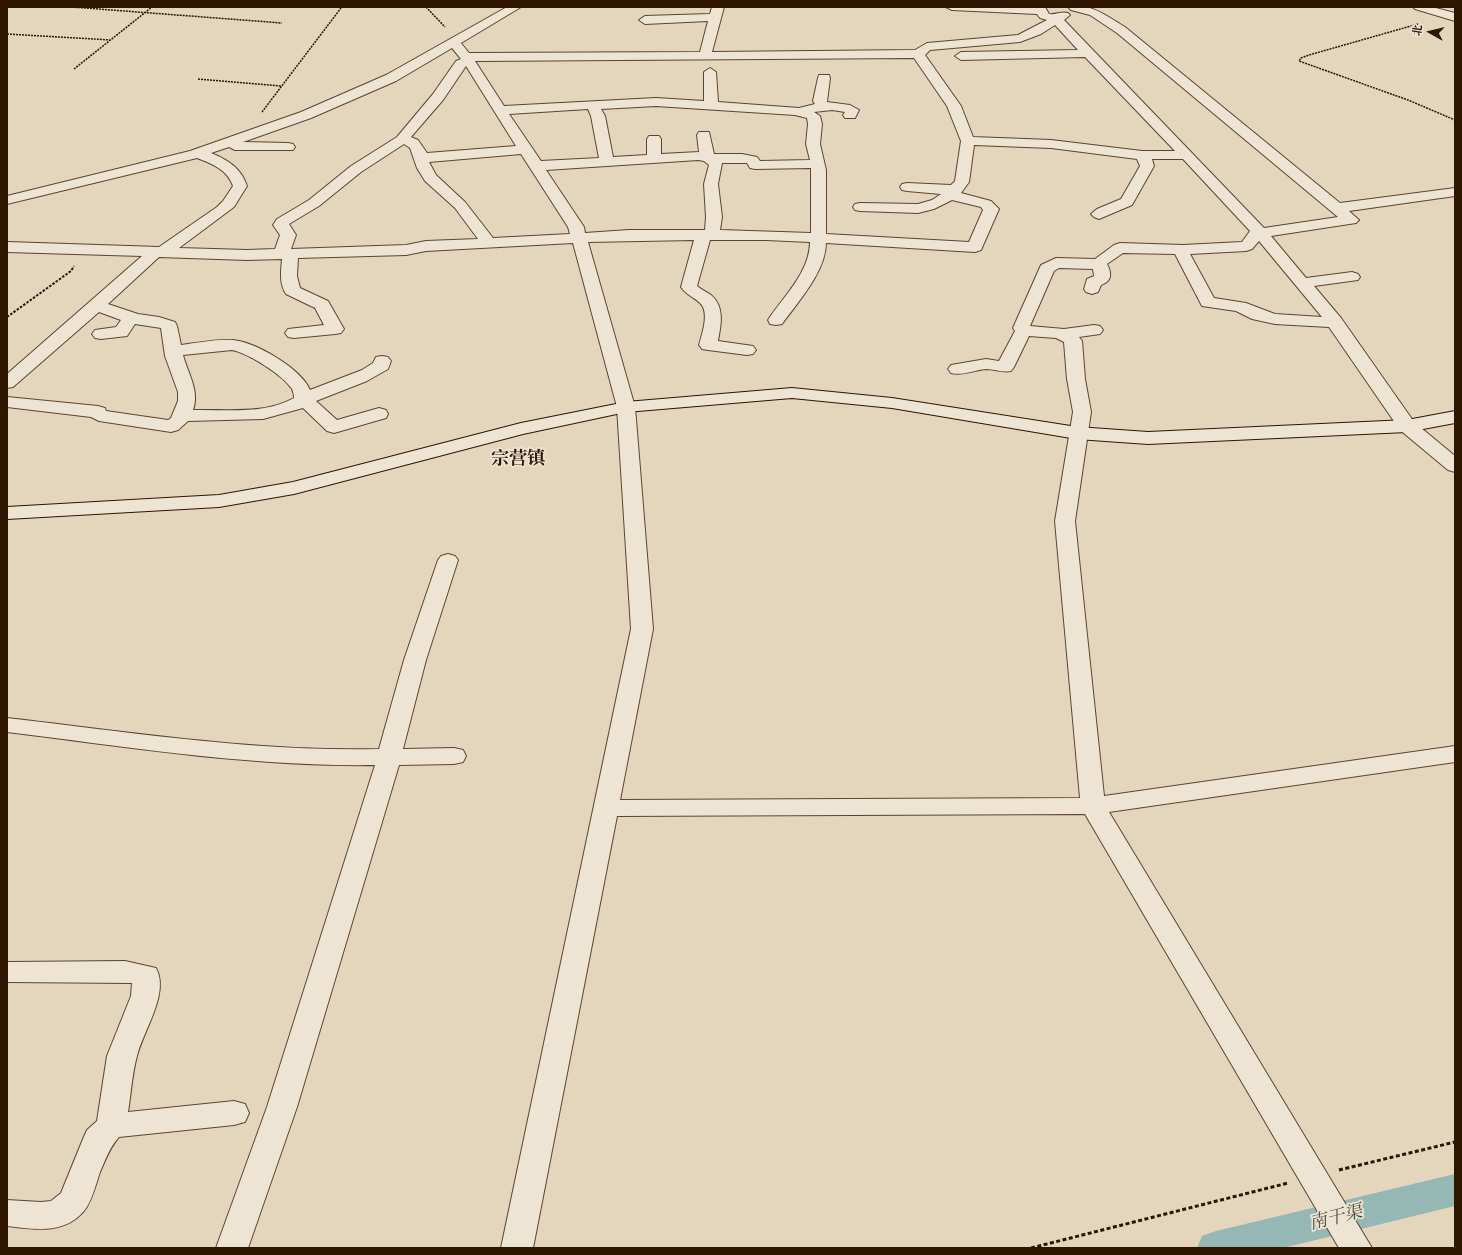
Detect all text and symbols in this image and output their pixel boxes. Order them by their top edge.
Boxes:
north arrow [1410,12,1450,52]
text: 北 [1410,24,1425,37]
district label: 宗营镇 [491,449,545,471]
water label: 南干渠 [1307,1202,1365,1236]

